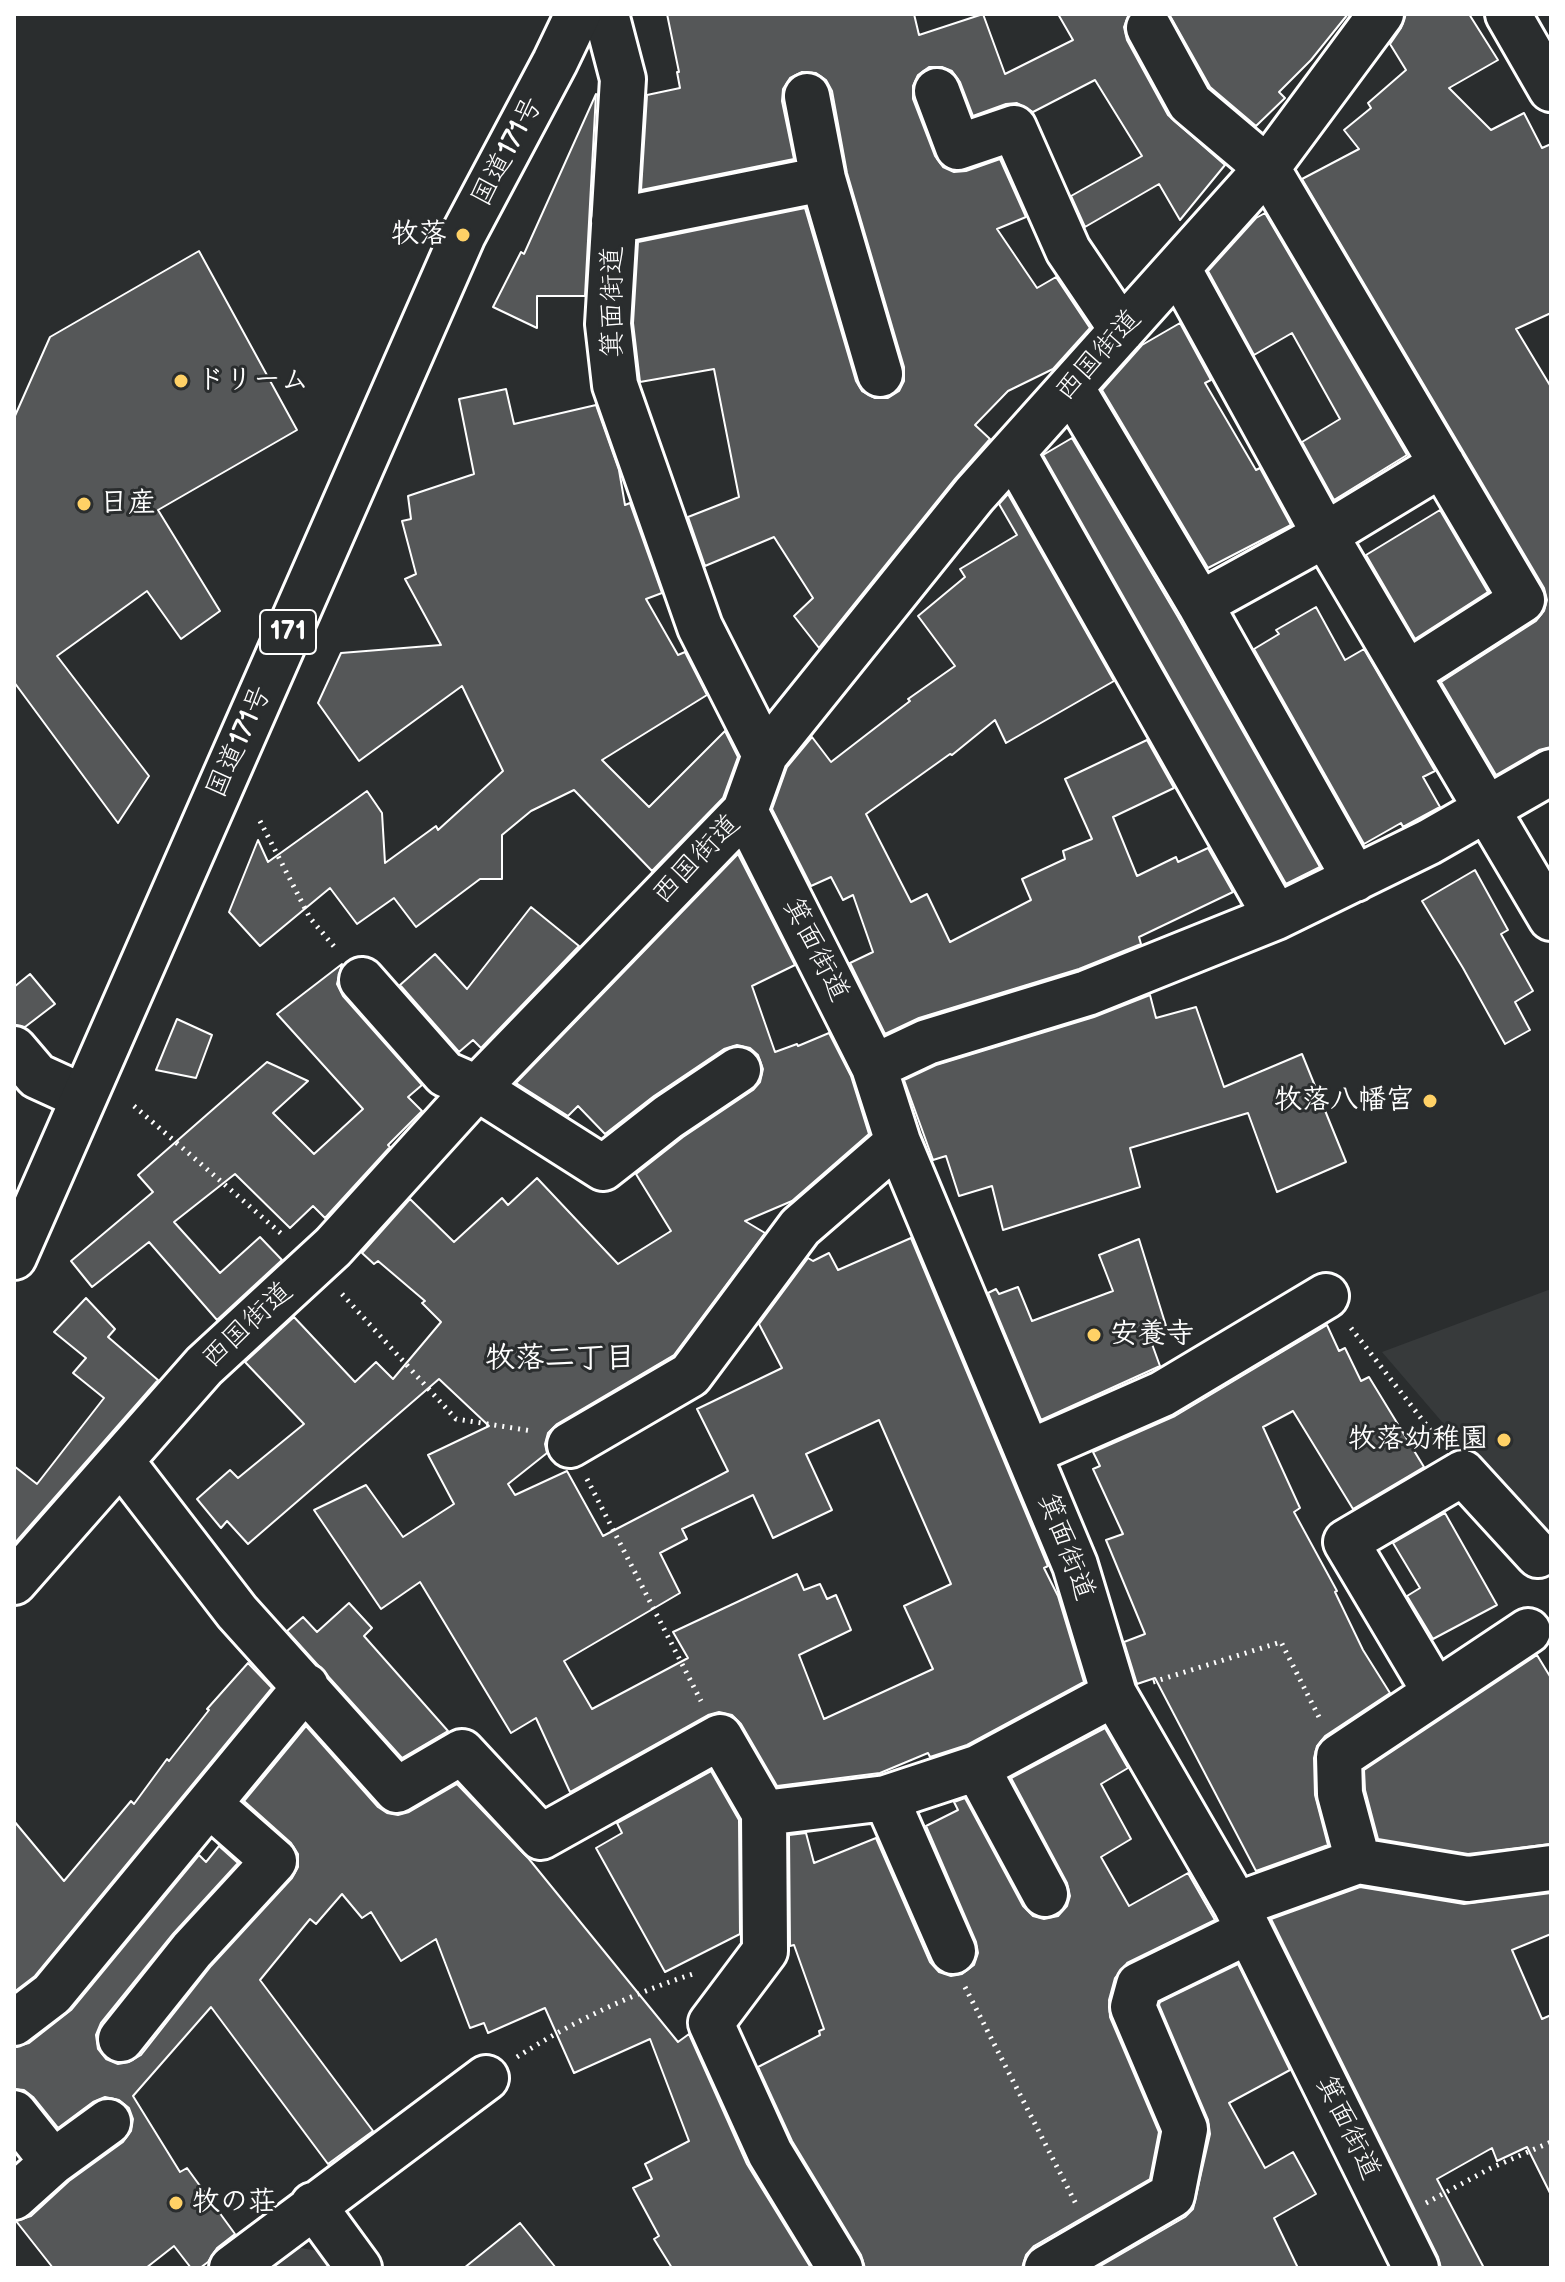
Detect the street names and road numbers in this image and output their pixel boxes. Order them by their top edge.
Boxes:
street label: 国道171号 [465,91,551,213]
street label: 箕面街道 [597,246,631,358]
street label: 西国街道 [1049,303,1149,409]
road number: 171 [260,610,316,654]
street label: 国道171号 [200,681,280,803]
street label: 西国街道 [646,808,748,912]
street label: 箕面街道 [775,892,855,1008]
street label: 西国街道 [196,1276,300,1376]
street label: 箕面街道 [1029,1489,1101,1605]
street label: 箕面街道 [1307,2070,1387,2186]

